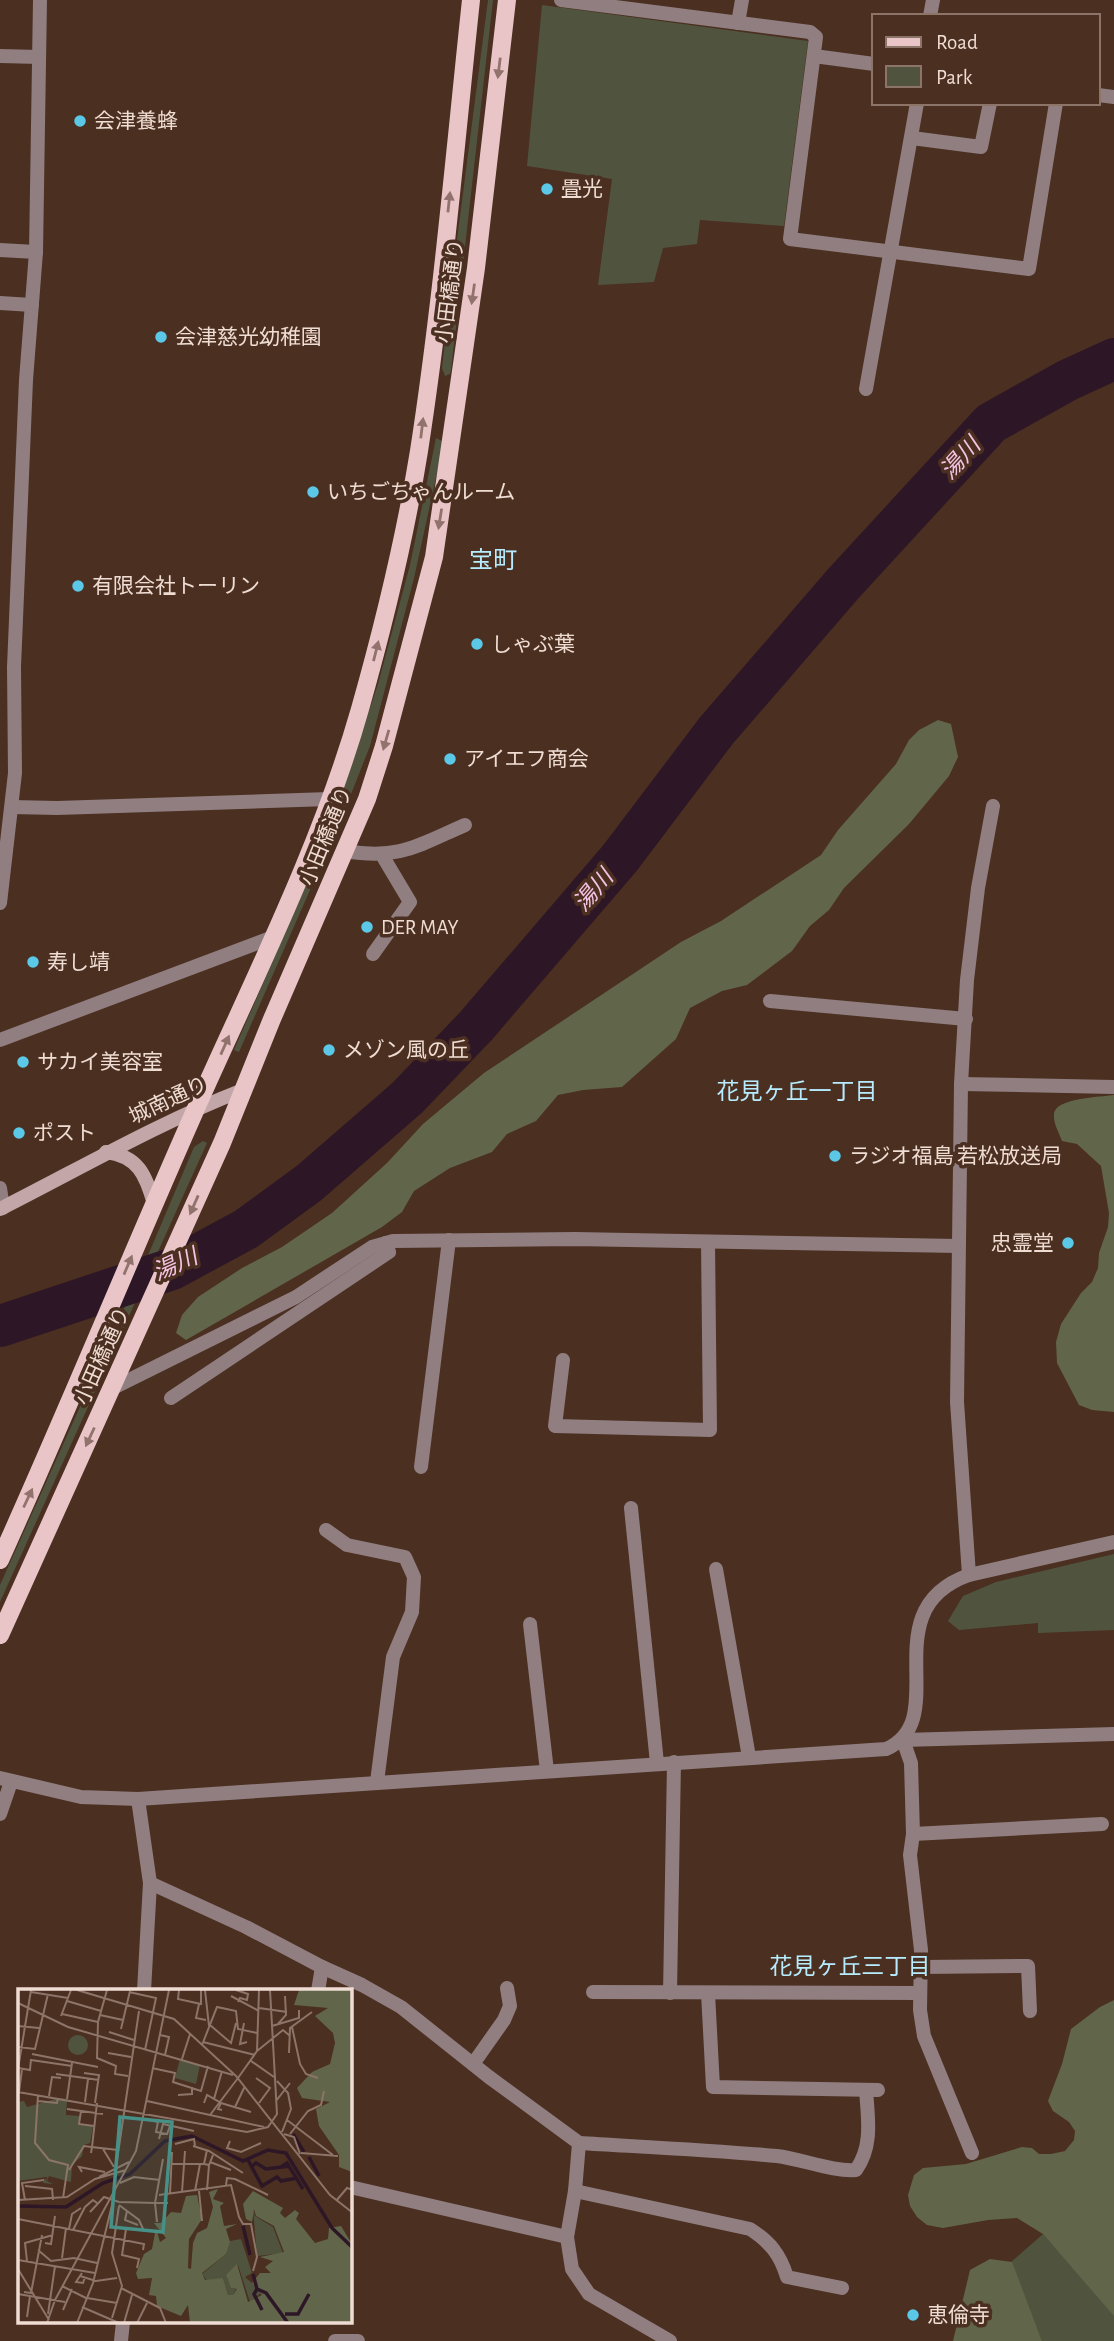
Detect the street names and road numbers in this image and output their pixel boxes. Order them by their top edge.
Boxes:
street label: 小田橋通り [433,238,467,344]
street label: 小田橋通り [296,783,356,889]
street label: 城南通り [125,1072,211,1128]
street label: 小田橋通り [71,1304,133,1408]

